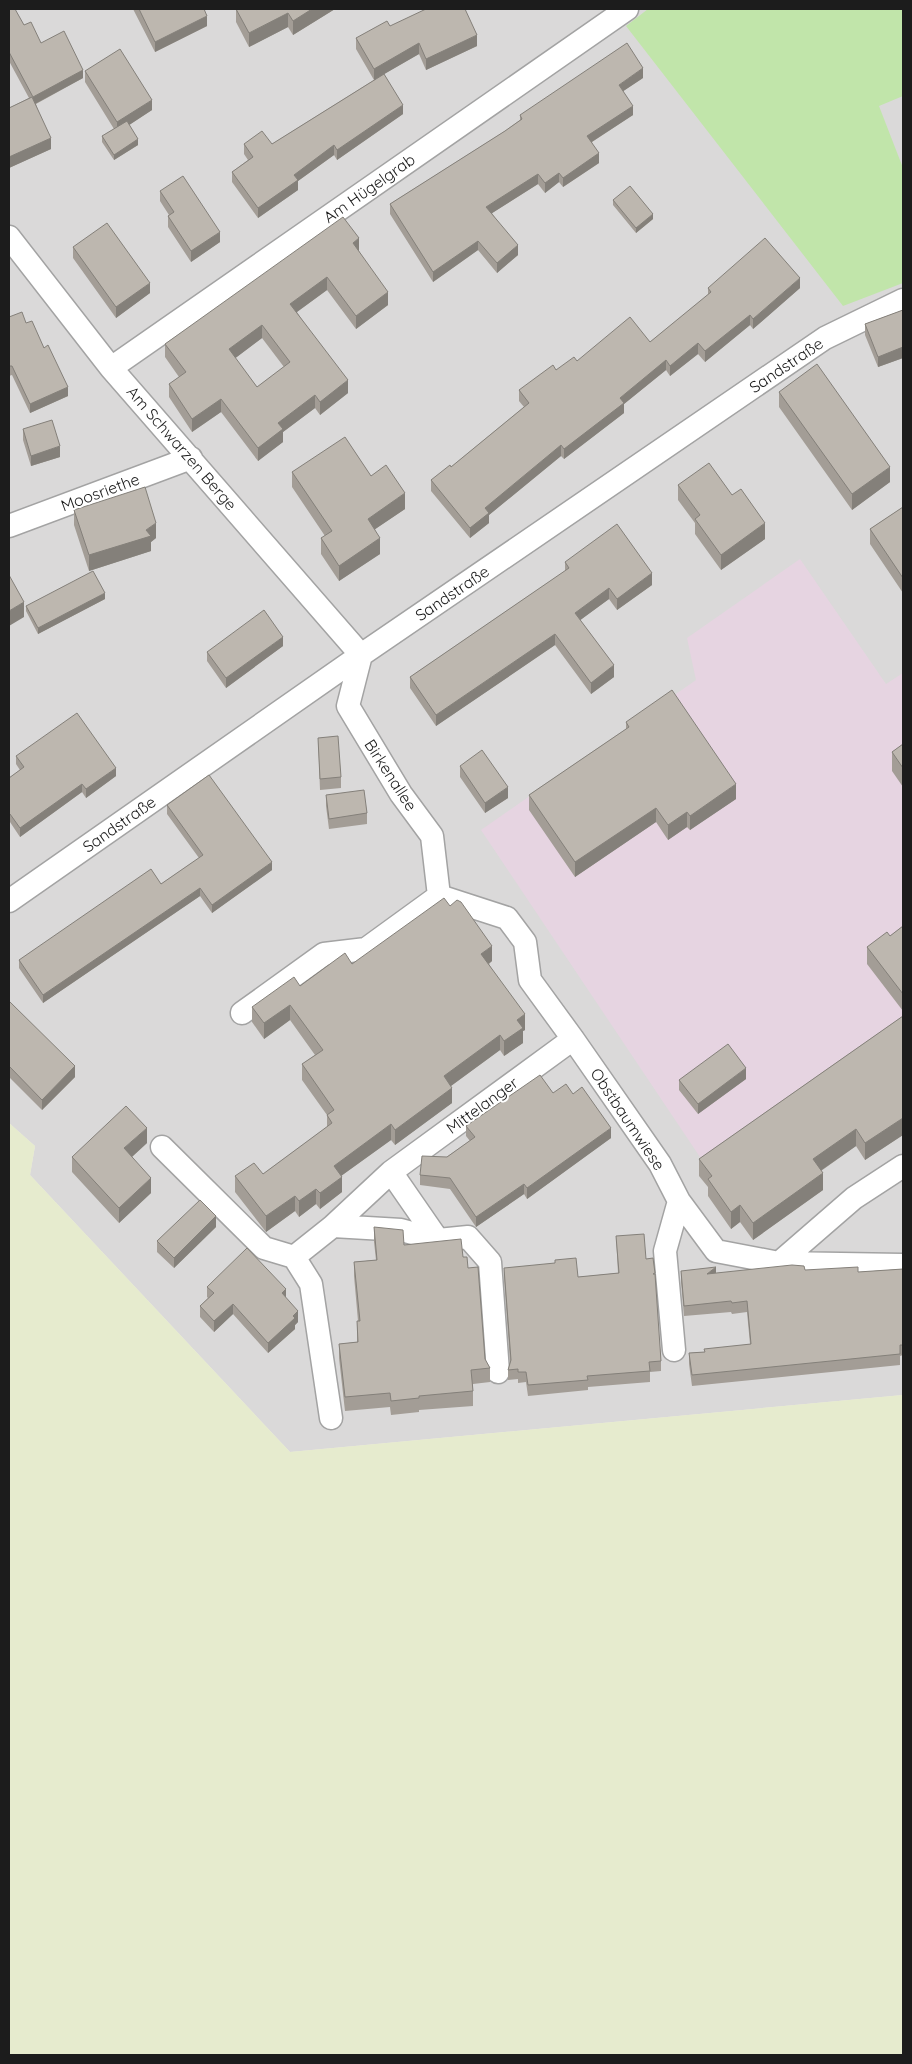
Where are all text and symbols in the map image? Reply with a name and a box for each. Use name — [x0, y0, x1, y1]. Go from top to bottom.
street label: Am Hügelgrab — [319, 149, 419, 227]
street label: Sandstraße — [745, 333, 827, 397]
street label: Am Schwarzen Berge — [123, 382, 241, 514]
street label: Moosriethe — [58, 469, 142, 515]
street label: Sandstraße — [411, 561, 493, 625]
street label: Birkenallee — [360, 735, 422, 815]
street label: Sandstraße — [78, 791, 160, 857]
street label: Obstbaumwiese — [586, 1064, 670, 1174]
street label: Mittelanger — [442, 1072, 522, 1138]

